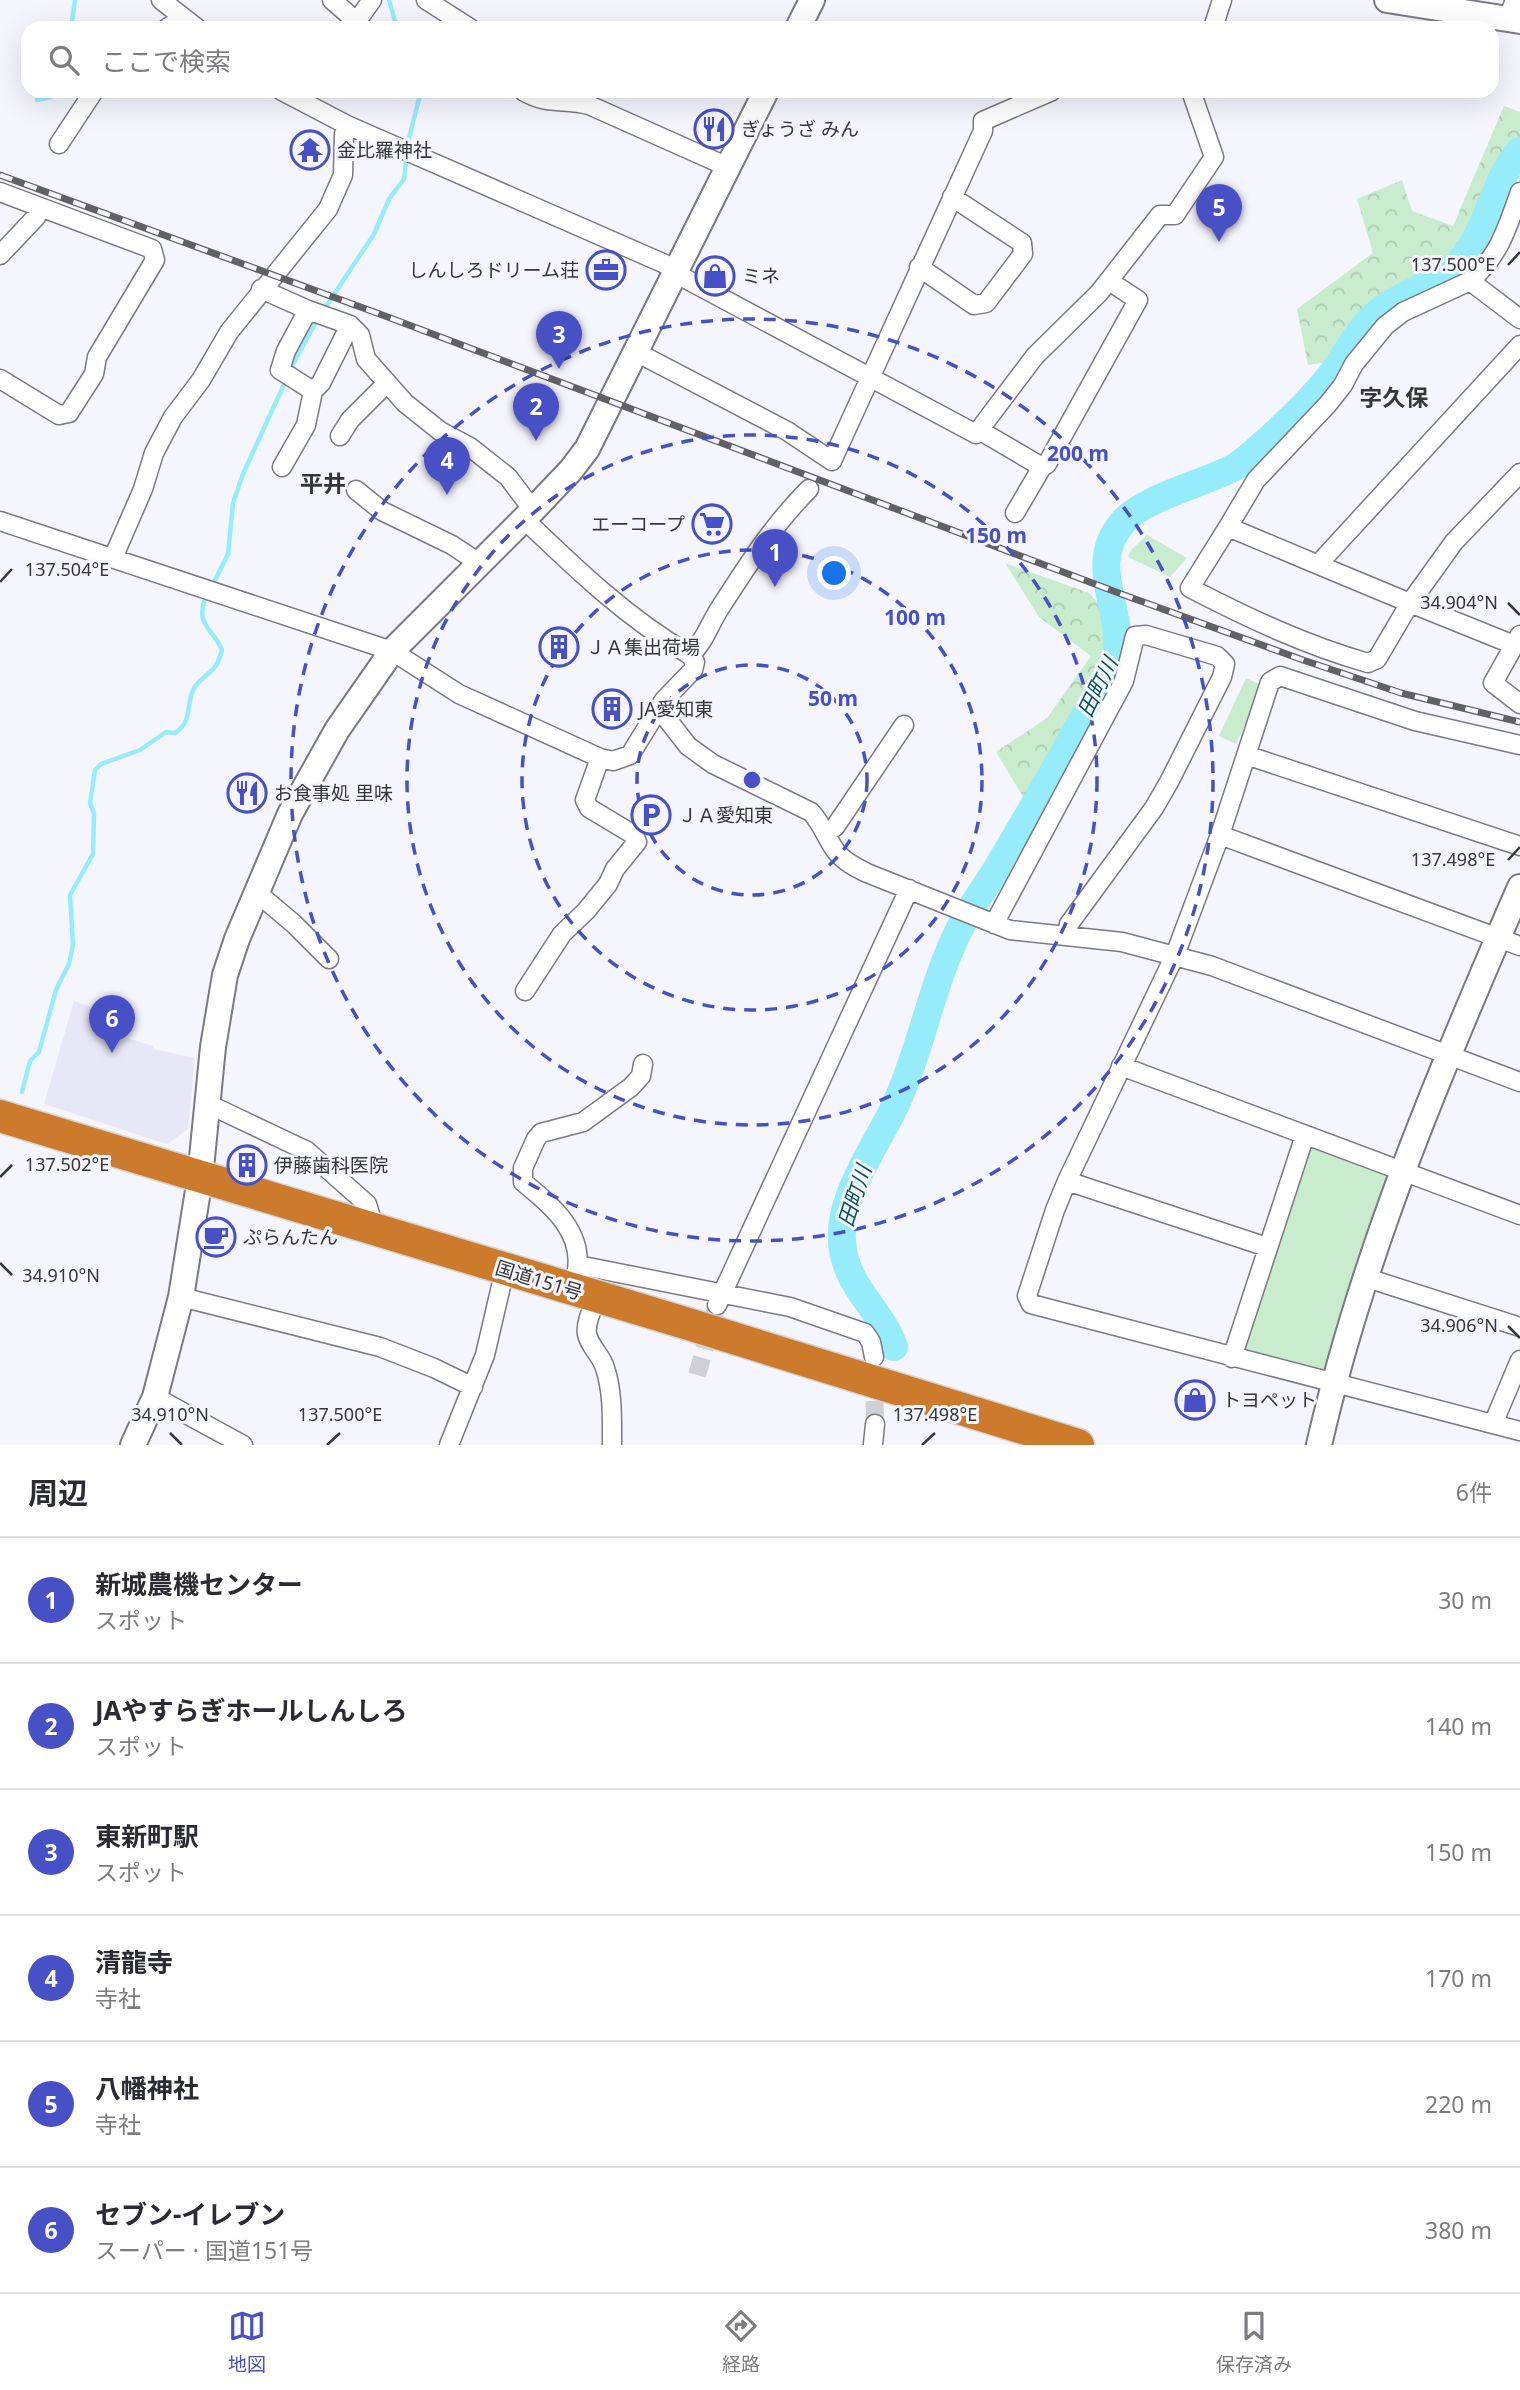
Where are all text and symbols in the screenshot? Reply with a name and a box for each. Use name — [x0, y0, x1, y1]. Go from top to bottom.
search box — [21, 21, 1499, 98]
icon: search — [45, 41, 83, 79]
text: ここで検索 — [101, 43, 231, 79]
restaurant icon: ぎょうざ みん — [693, 108, 735, 150]
place label: ぎょうざ みん — [741, 116, 859, 142]
temple icon: 金比羅神社 — [289, 129, 331, 171]
place label: 金比羅神社 — [337, 137, 432, 163]
pin: 5 — [1196, 184, 1242, 242]
office icon: しんしろドリーム荘 — [585, 249, 627, 291]
text: 137.500°E — [1411, 252, 1495, 276]
shop icon: ミネ — [694, 255, 736, 297]
place label: しんしろドリーム荘 — [409, 257, 579, 283]
place label: ミネ — [742, 263, 780, 289]
pin: 3 — [536, 311, 582, 369]
district label: 字久保 — [1360, 381, 1429, 413]
pin: 2 — [513, 383, 559, 441]
pin: 4 — [424, 437, 470, 495]
text: 200 m — [1047, 439, 1109, 467]
district label: 平井 — [300, 467, 346, 499]
supermarket icon: エーコープ — [691, 503, 733, 545]
place label: エーコープ — [591, 511, 685, 537]
text: 150 m — [965, 521, 1027, 549]
pin: 1 — [752, 529, 798, 587]
your location — [817, 556, 851, 590]
text: 137.504°E — [25, 557, 109, 581]
text: 34.904°N — [1420, 590, 1498, 614]
text: 100 m — [884, 603, 946, 631]
building icon: ＪＡ集出荷場 — [538, 626, 580, 668]
place label: ＪＡ集出荷場 — [586, 634, 700, 660]
water label: 田町川 — [1071, 650, 1124, 721]
text: 50 m — [808, 684, 858, 712]
building icon: JA愛知東 — [591, 688, 633, 730]
place label: JA愛知東 — [637, 696, 713, 722]
centre of rings — [740, 768, 764, 792]
restaurant icon: お食事処 里味 — [226, 772, 268, 814]
place label: お食事処 里味 — [274, 780, 393, 806]
parking icon: ＪＡ愛知東 — [630, 794, 672, 836]
place label: ＪＡ愛知東 — [678, 802, 773, 828]
text: 137.498°E — [1411, 847, 1495, 871]
pin: 6 — [89, 995, 135, 1053]
building icon: 伊藤歯科医院 — [226, 1144, 268, 1186]
text: 137.502°E — [25, 1152, 109, 1176]
place label: 伊藤歯科医院 — [274, 1152, 388, 1178]
water label: 田町川 — [831, 1160, 878, 1230]
cafe icon: ぷらんたん — [195, 1216, 237, 1258]
place label: ぷらんたん — [243, 1224, 338, 1250]
street label: 国道151号 — [492, 1254, 586, 1306]
text: 34.910°N — [22, 1263, 100, 1287]
text: 34.906°N — [1420, 1313, 1498, 1337]
shop icon: トヨペット — [1174, 1379, 1216, 1421]
place label: トヨペット — [1222, 1387, 1317, 1413]
text: 34.910°N — [131, 1402, 209, 1426]
text: 137.500°E — [298, 1402, 382, 1426]
text: 137.498°E — [893, 1402, 977, 1426]
text: 周辺 — [28, 1472, 88, 1513]
text: 6件 — [1456, 1476, 1492, 1508]
text: 新城農機センター — [95, 1566, 303, 1602]
text: 1 — [44, 1584, 58, 1616]
text: 30 m — [1438, 1584, 1492, 1616]
text: スポット — [95, 1604, 187, 1636]
text: JAやすらぎホールしんしろ — [95, 1692, 408, 1728]
text: 2 — [44, 1710, 58, 1742]
text: 140 m — [1425, 1710, 1492, 1742]
text: スポット — [95, 1730, 187, 1762]
text: 東新町駅 — [95, 1818, 199, 1854]
text: 3 — [44, 1836, 58, 1868]
text: 150 m — [1425, 1836, 1492, 1868]
text: スポット — [95, 1856, 187, 1888]
text: 清龍寺 — [95, 1944, 173, 1980]
text: 4 — [44, 1962, 58, 1994]
text: 170 m — [1425, 1962, 1492, 1994]
text: 寺社 — [95, 1982, 141, 2014]
text: 八幡神社 — [95, 2070, 199, 2106]
text: 5 — [44, 2088, 58, 2120]
text: 220 m — [1425, 2088, 1492, 2120]
text: 寺社 — [95, 2108, 141, 2140]
text: セブン-イレブン — [95, 2196, 285, 2232]
text: 6 — [44, 2214, 58, 2246]
text: 380 m — [1425, 2214, 1492, 2246]
text: スーパー · 国道151号 — [95, 2234, 313, 2266]
tab: 地図 — [228, 2307, 266, 2377]
tab: 経路 — [722, 2307, 760, 2377]
tab: 保存済み — [1216, 2307, 1292, 2377]

